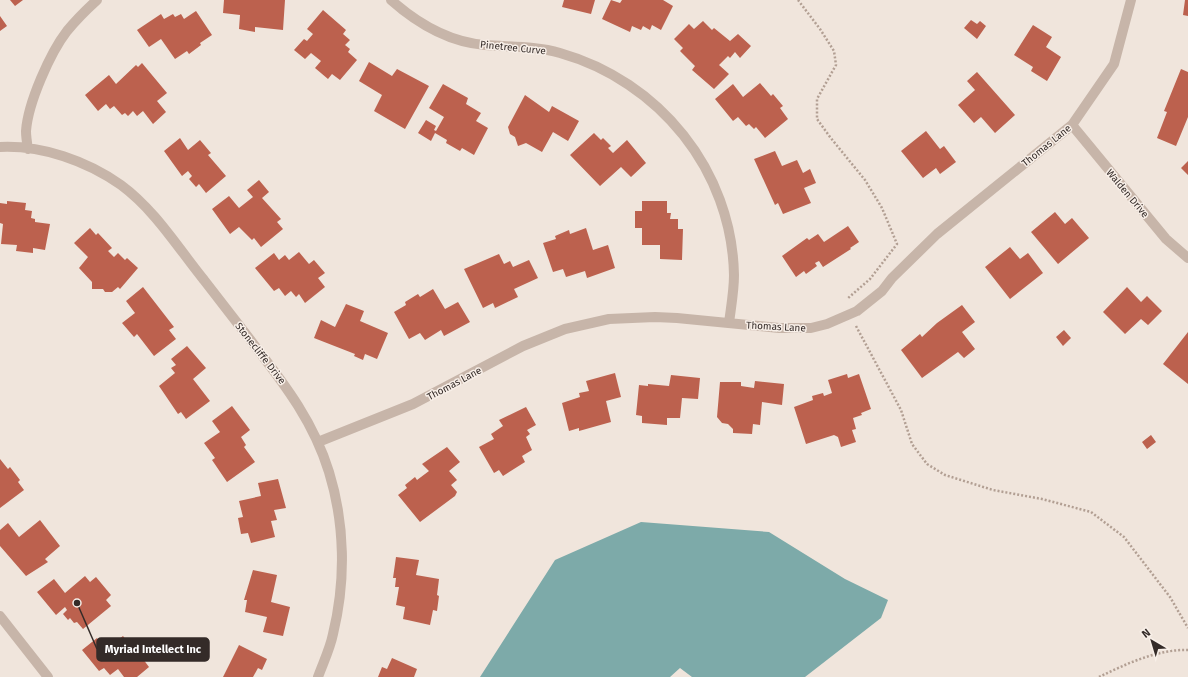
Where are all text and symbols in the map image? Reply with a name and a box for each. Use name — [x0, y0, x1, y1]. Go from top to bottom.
street label: Pinetree Curve — [479, 39, 546, 57]
street label: Thomas Lane — [1020, 122, 1074, 169]
street label: Walden Drive — [1103, 167, 1151, 220]
street label: Thomas Lane — [746, 319, 806, 335]
street label: Stonecliffe Drive — [232, 320, 288, 387]
street label: Thomas Lane — [425, 365, 484, 403]
north arrow — [1132, 621, 1172, 661]
text: N — [1139, 626, 1153, 641]
callout: Myriad Intellect Inc — [97, 638, 209, 661]
text: Myriad Intellect Inc — [105, 643, 202, 656]

